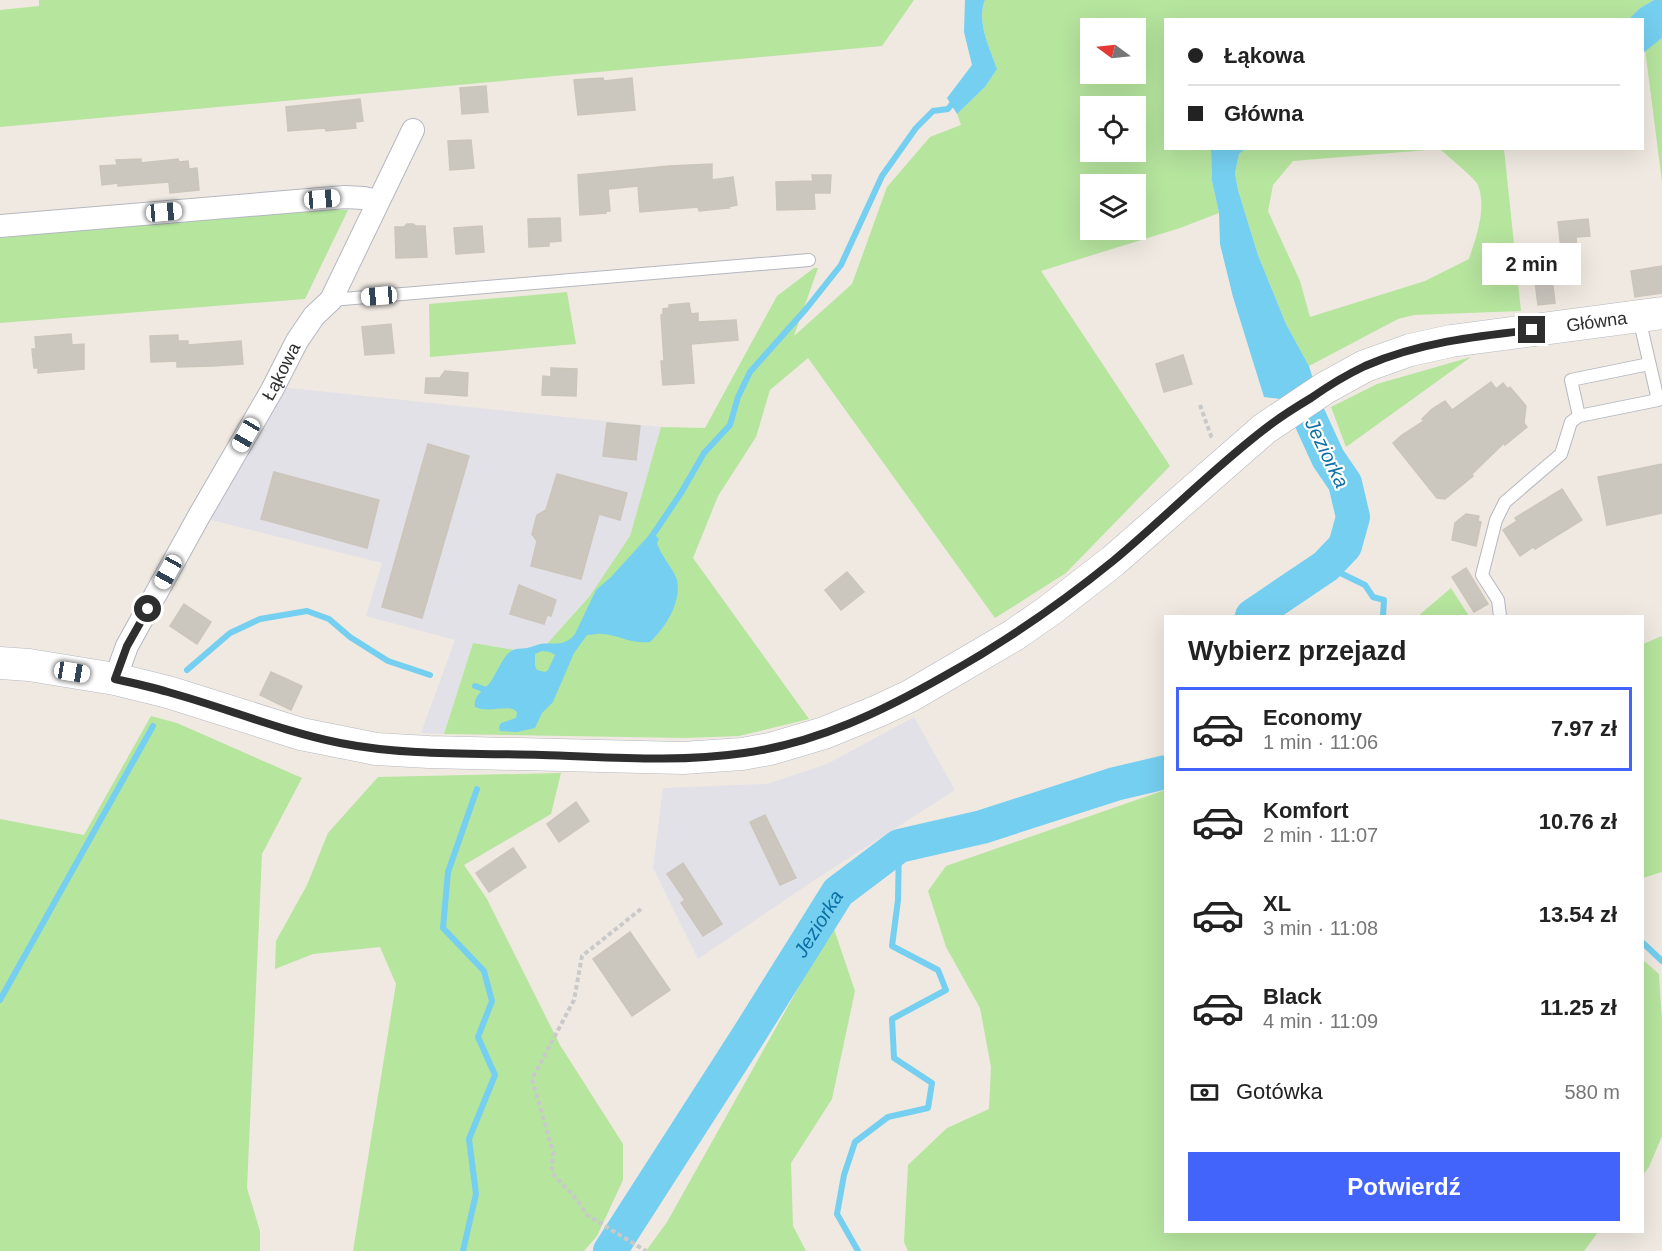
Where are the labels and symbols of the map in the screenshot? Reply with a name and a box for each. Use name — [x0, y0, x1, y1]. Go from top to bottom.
north arrow — [1080, 18, 1146, 84]
car — [303, 188, 341, 210]
car — [145, 201, 183, 223]
callout: 2 min — [1482, 243, 1582, 285]
car — [360, 285, 398, 307]
street label: Główna — [1565, 308, 1629, 336]
route end — [1518, 316, 1545, 343]
street label: Łąkowa — [258, 339, 305, 404]
water label: Jeziorka — [1300, 414, 1353, 491]
car — [229, 415, 263, 455]
car — [151, 552, 185, 592]
route start — [134, 595, 161, 622]
car — [53, 660, 91, 684]
water label: Jeziorka — [789, 886, 847, 962]

